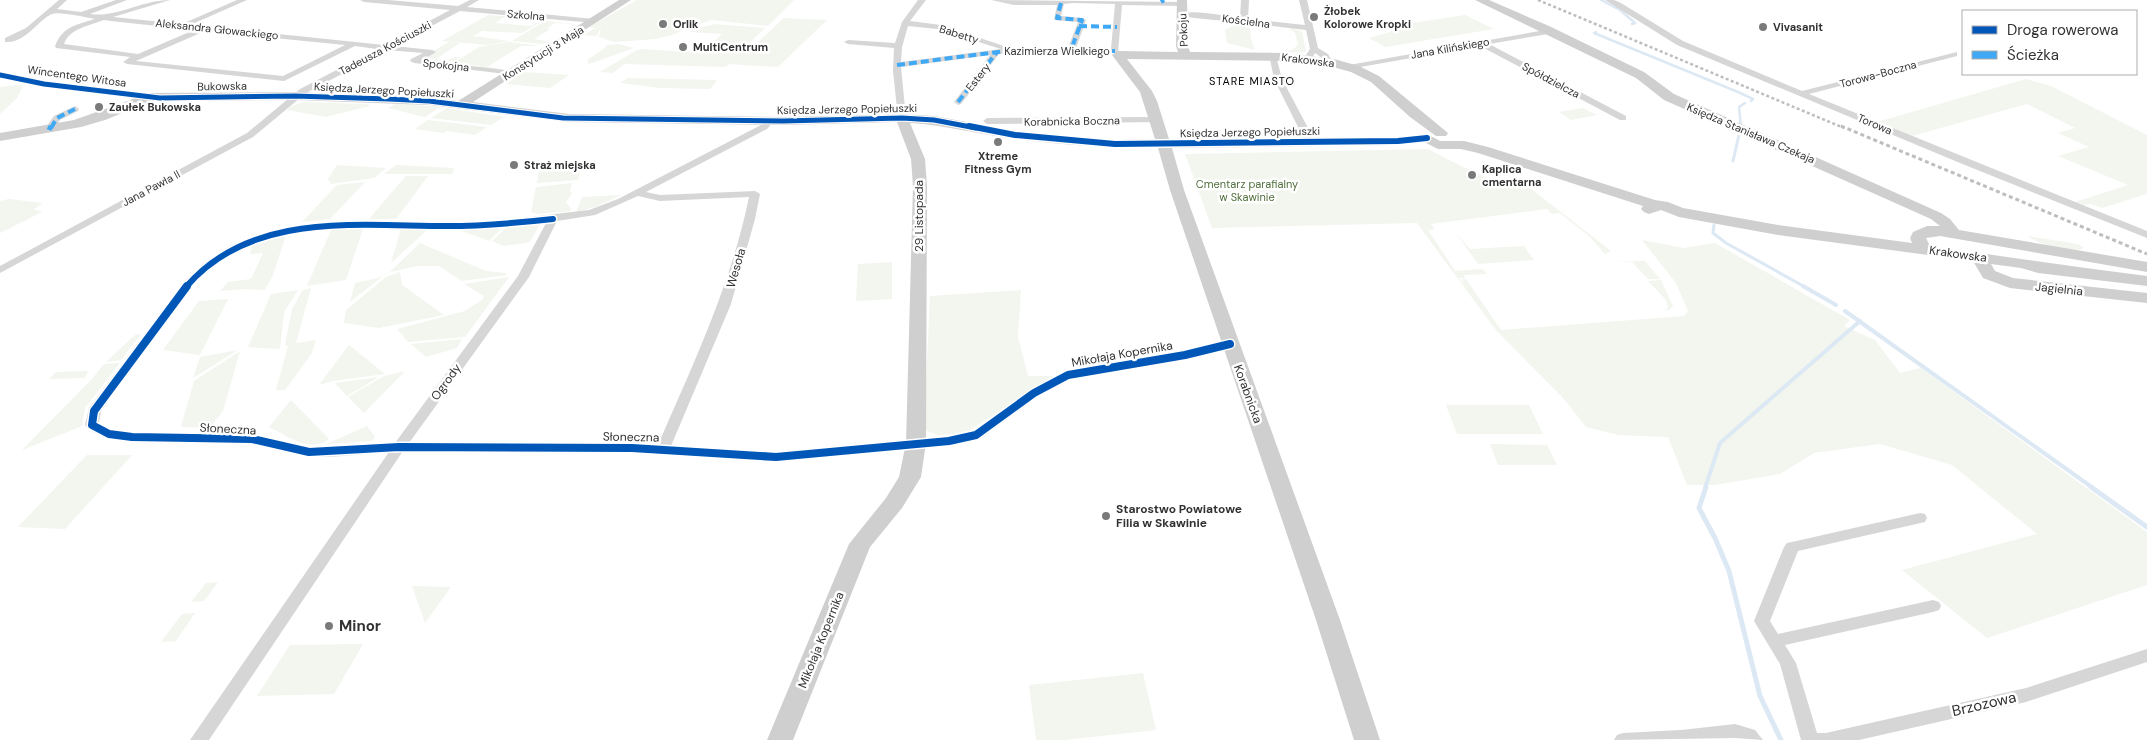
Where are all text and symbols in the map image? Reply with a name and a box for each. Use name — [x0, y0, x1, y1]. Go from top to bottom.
place label: Żłobek Kolorowe Kropki — [1324, 4, 1411, 31]
street label: Szkolna — [507, 6, 545, 24]
legend — [1962, 10, 2137, 75]
street label: Kościelna — [1221, 11, 1271, 31]
marker: Żłobek Kolorowe Kropki — [1308, 11, 1320, 23]
street label: Pokoju — [1175, 13, 1191, 47]
street label: Aleksandra Głowackiego — [155, 16, 279, 42]
place label: Orlik — [673, 17, 699, 31]
street label: Tadeusza Kościuszki — [337, 18, 433, 78]
marker: Orlik — [657, 18, 669, 30]
place label: Vivasanit — [1773, 20, 1823, 34]
text: Droga rowerowa — [2007, 20, 2118, 40]
street label: Babetty — [938, 21, 980, 47]
marker: Vivasanit — [1757, 21, 1769, 33]
street label: Konstytucji 3 Maja — [500, 22, 586, 84]
street label: Jana Kilińskiego — [1410, 34, 1490, 62]
place label: MultiCentrum — [693, 40, 768, 54]
marker: MultiCentrum — [677, 41, 689, 53]
street label: Kazimierza Wielkiego — [1004, 44, 1110, 58]
text: Ścieżka — [2007, 45, 2059, 65]
street label: Krakowska — [1281, 50, 1335, 70]
street label: Spokojna — [422, 56, 470, 74]
street label: Torowa-Boczna — [1838, 57, 1918, 91]
street label: Spółdzielcza — [1520, 59, 1582, 101]
street label: Estery — [963, 60, 993, 94]
street label: Wincentego Witosa — [27, 62, 127, 90]
district label: STARE MIASTO — [1209, 74, 1295, 88]
street label: Bukowska — [197, 79, 247, 93]
street label: Księdza Jerzego Popiełuszki — [314, 79, 454, 101]
place label: Zaułek Bukowska — [109, 100, 201, 114]
street label: Księdza Stanisława Czekaja — [1685, 100, 1817, 166]
marker: Zaułek Bukowska — [93, 101, 105, 113]
street label: Księdza Jerzego Popiełuszki — [777, 101, 917, 117]
street label: Torowa — [1856, 111, 1894, 137]
street label: Korabnicka Boczna — [1024, 113, 1120, 129]
street label: Księdza Jerzego Popiełuszki — [1180, 124, 1320, 140]
marker: Xtreme Fitness Gym — [992, 136, 1004, 148]
place label: Xtreme Fitness Gym — [964, 149, 1032, 176]
place label: Straż miejska — [524, 158, 596, 172]
marker: Straż miejska — [508, 159, 520, 171]
place label: Kaplica cmentarna — [1482, 162, 1541, 189]
street label: Jana Pawła II — [119, 167, 183, 209]
marker: Kaplica cmentarna — [1466, 169, 1478, 181]
park label: Cmentarz parafialny w Skawinie — [1196, 177, 1298, 204]
street label: 29 Listopada — [911, 180, 927, 252]
street label: Krakowska — [1928, 242, 1988, 266]
street label: Wesoła — [723, 246, 749, 290]
street label: Jagielnia — [2034, 279, 2084, 299]
street label: Mikołaja Kopernika — [1070, 337, 1174, 371]
street label: Ogrody — [427, 360, 465, 403]
street label: Korabnicka — [1230, 362, 1266, 426]
street label: Słoneczna — [199, 420, 257, 438]
street label: Słoneczna — [603, 429, 659, 445]
place label: Starostwo Powiatowe Filia w Skawinie — [1116, 501, 1242, 531]
marker: Starostwo Powiatowe Filia w Skawinie — [1100, 510, 1112, 522]
street label: Mikołaja Kopernika — [794, 589, 848, 691]
place label: Minor — [339, 616, 381, 636]
marker: Minor — [323, 620, 335, 632]
street label: Brzozowa — [1950, 687, 2018, 721]

